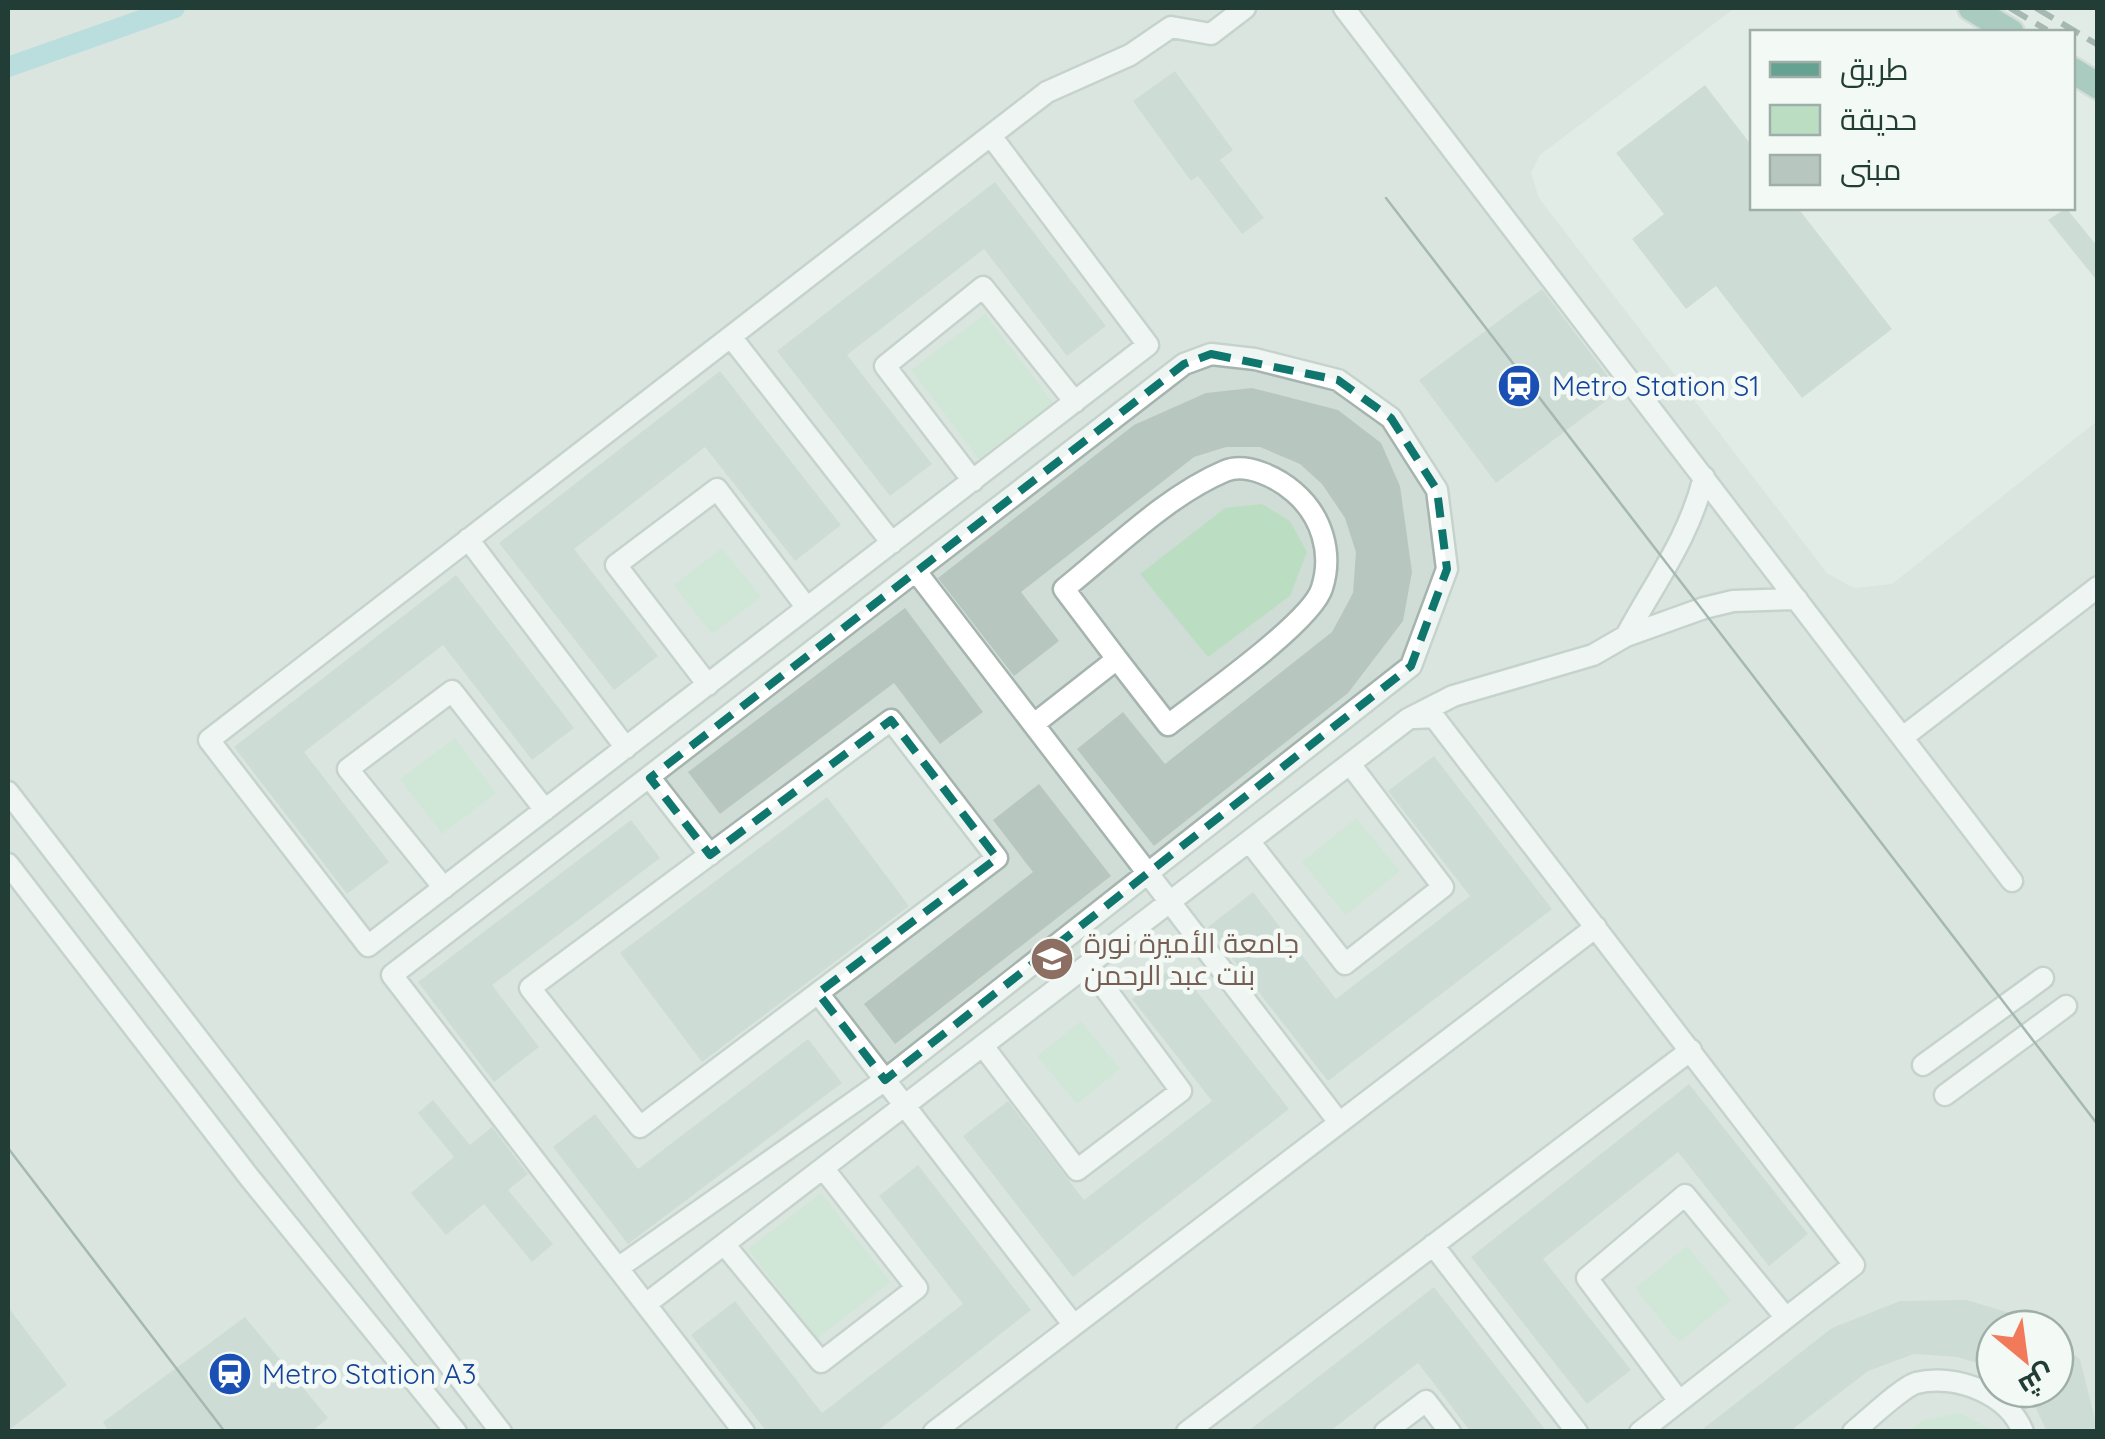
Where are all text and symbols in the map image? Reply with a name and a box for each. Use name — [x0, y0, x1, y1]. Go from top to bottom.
legend — [1750, 30, 2075, 210]
text: طريق — [1840, 50, 1909, 88]
text: حديقة — [1840, 100, 1917, 138]
text: مبنى — [1840, 150, 1901, 188]
station icon: Metro Station S1 — [1496, 363, 1542, 409]
place label: Metro Station S1 — [1552, 368, 1760, 403]
place label: جامعة الأميرة نورة بنت عبد الرحمن — [1084, 925, 1299, 992]
school or university icon: جامعة الأميرة نورة بنت عبد الرحمن — [1029, 936, 1075, 982]
north arrow — [1975, 1309, 2075, 1409]
station icon: Metro Station A3 — [207, 1351, 253, 1397]
place label: Metro Station A3 — [262, 1356, 476, 1391]
text: ش — [2013, 1357, 2062, 1405]

